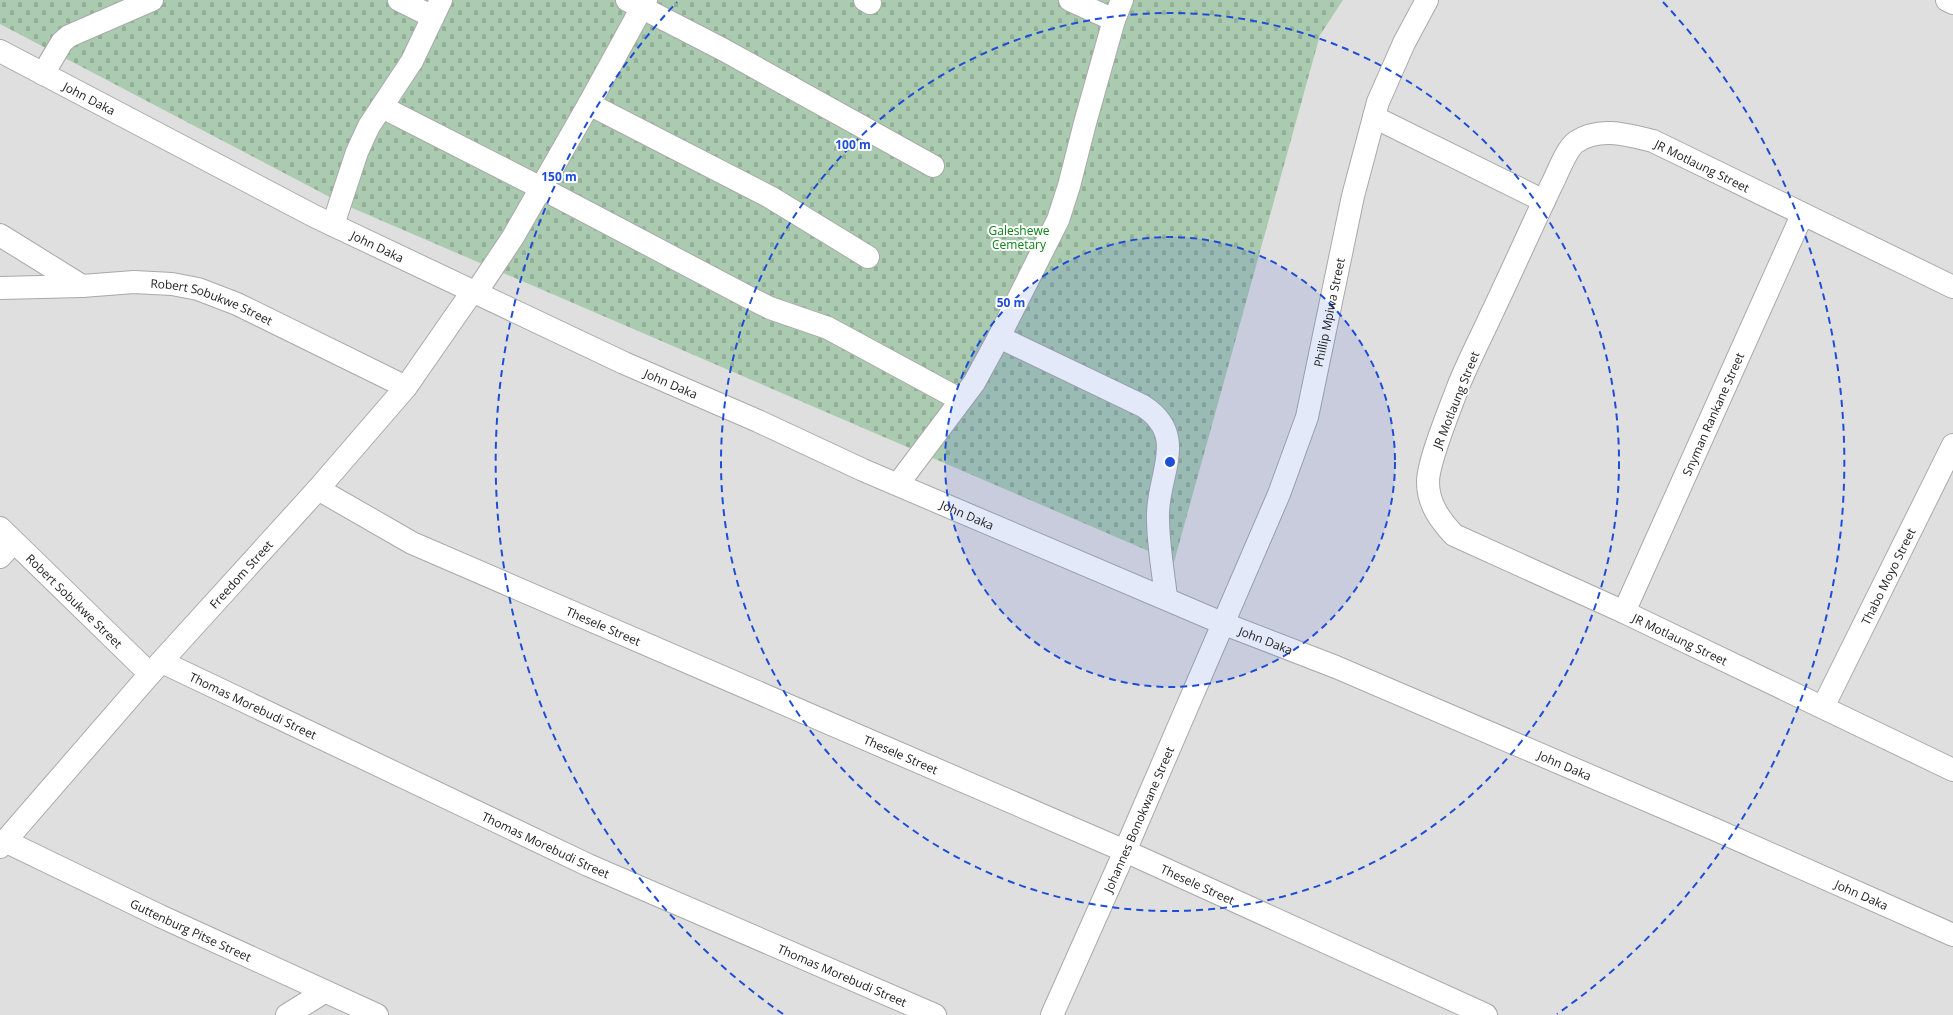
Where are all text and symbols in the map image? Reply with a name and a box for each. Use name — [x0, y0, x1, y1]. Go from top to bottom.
street label: John Daka — [59, 77, 118, 119]
street label: JR Motlaung Street — [1651, 135, 1752, 196]
text: 100 m — [835, 136, 871, 153]
text: 150 m — [541, 168, 577, 185]
park label: Galeshewe Cemetary — [988, 222, 1050, 253]
street label: John Daka — [347, 226, 407, 266]
street label: Phillip Mpiwa Street — [1309, 256, 1348, 369]
street label: Robert Sobukwe Street — [150, 274, 276, 329]
text: 50 m — [997, 294, 1025, 311]
street label: JR Motlaung Street — [1428, 349, 1483, 452]
street label: Snyman Rankane Street — [1678, 350, 1748, 478]
street label: John Daka — [641, 364, 700, 402]
centre of rings — [1163, 455, 1177, 469]
street label: John Daka — [937, 495, 997, 533]
street label: Thabo Moyo Street — [1857, 525, 1919, 628]
street label: Freedom Street — [205, 536, 276, 612]
street label: Robert Sobukwe Street — [23, 550, 127, 651]
street label: Thesele Street — [564, 602, 643, 649]
street label: JR Motlaung Street — [1629, 608, 1731, 669]
street label: John Daka — [1235, 621, 1295, 658]
street label: Thomas Morebudi Street — [187, 668, 320, 743]
street label: Thesele Street — [861, 731, 941, 778]
street label: Johannes Bonokwane Street — [1099, 744, 1178, 896]
street label: John Daka — [1534, 746, 1594, 784]
street label: Thomas Morebudi Street — [479, 807, 612, 882]
street label: Thesele Street — [1158, 860, 1238, 908]
street label: John Daka — [1831, 875, 1891, 914]
street label: Guttenburg Pitse Street — [127, 894, 254, 965]
street label: Thomas Morebudi Street — [775, 940, 910, 1010]

